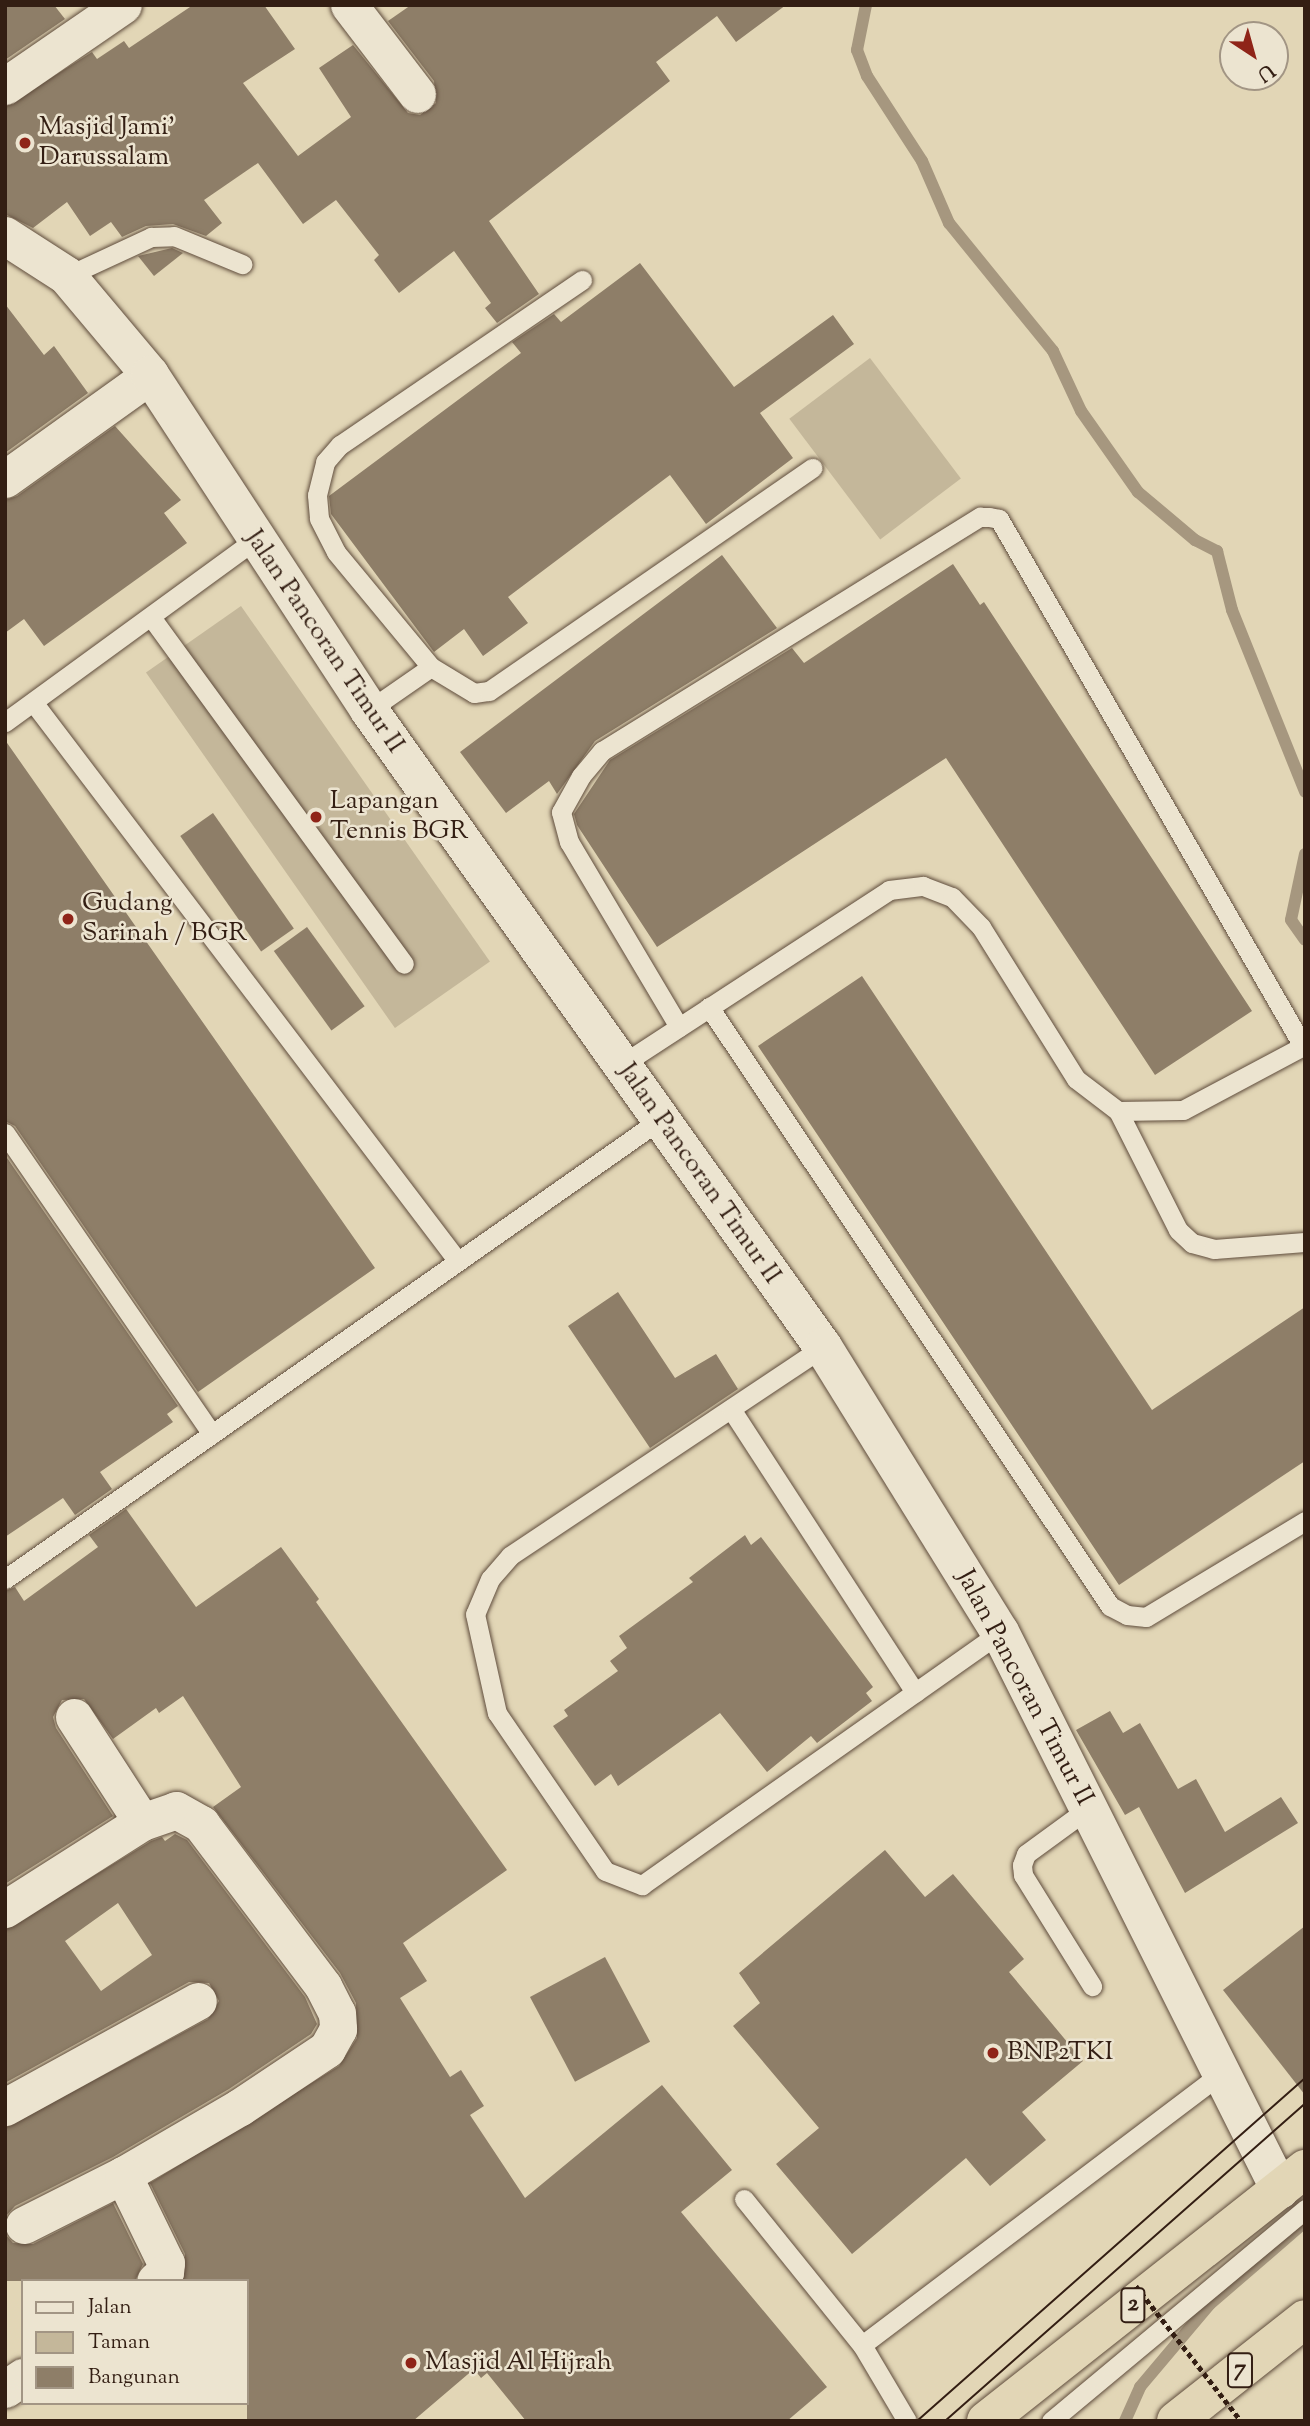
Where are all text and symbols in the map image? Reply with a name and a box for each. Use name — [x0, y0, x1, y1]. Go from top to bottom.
north arrow — [1219, 21, 1289, 91]
text: U — [1251, 56, 1280, 87]
place label: Masjid Jami' Darussalam — [39, 112, 175, 174]
marker: Masjid Jami' Darussalam — [17, 135, 33, 151]
street label: Jalan Pancoran Timur II — [238, 524, 410, 760]
place label: Lapangan Tennis BGR — [330, 786, 468, 848]
marker: Lapangan Tennis BGR — [308, 809, 324, 825]
place label: Gudang Sarinah / BGR — [82, 888, 247, 950]
marker: Gudang Sarinah / BGR — [60, 911, 76, 927]
street label: Jalan Pancoran Timur II — [611, 1057, 787, 1291]
street label: Jalan Pancoran Timur II — [949, 1565, 1099, 1811]
place label: BNP2TKI — [1007, 2037, 1113, 2069]
marker: BNP2TKI — [985, 2045, 1001, 2061]
legend — [21, 2279, 248, 2405]
road number: 2 — [1119, 2284, 1147, 2326]
text: Jalan — [88, 2293, 132, 2323]
text: Taman — [88, 2328, 150, 2358]
place label: Masjid Al Hijrah — [425, 2347, 612, 2379]
road number: 7 — [1226, 2350, 1254, 2390]
marker: Masjid Al Hijrah — [403, 2355, 419, 2371]
text: Bangunan — [88, 2363, 180, 2393]

